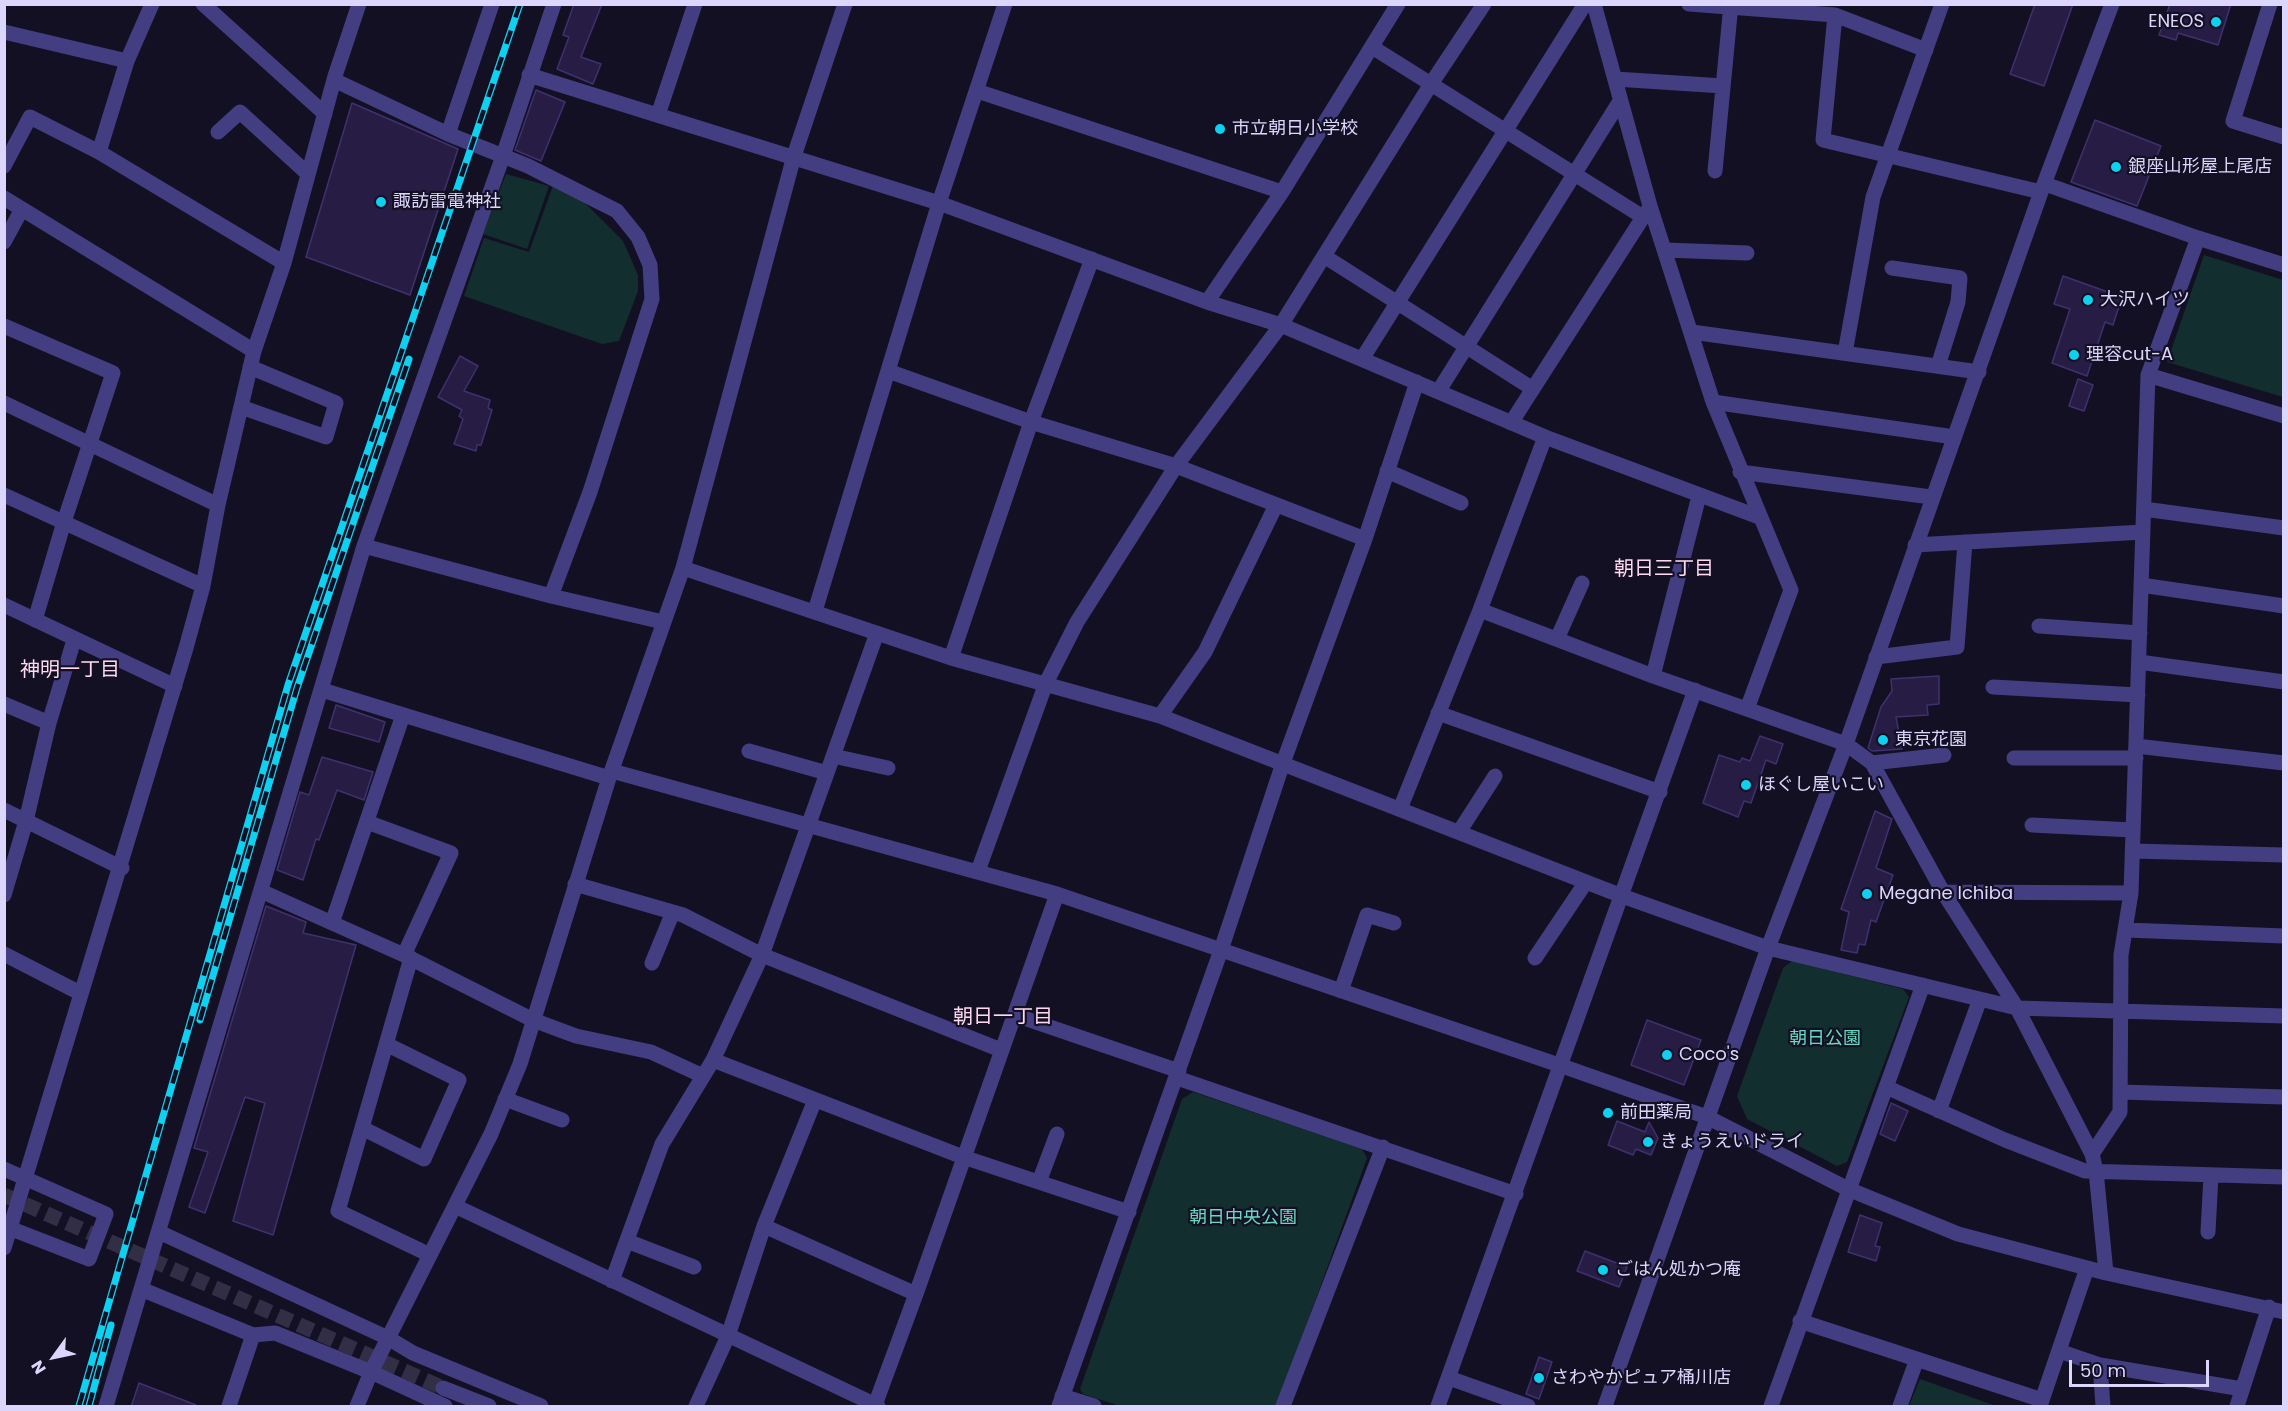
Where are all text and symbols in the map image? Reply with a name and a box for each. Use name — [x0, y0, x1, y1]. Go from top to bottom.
place label: ENEOS — [2148, 11, 2204, 33]
marker: ENEOS — [2209, 15, 2223, 29]
place label: 市立朝日小学校 — [1232, 118, 1358, 140]
marker: 市立朝日小学校 — [1213, 122, 1227, 136]
place label: 銀座山形屋上尾店 — [2128, 156, 2272, 178]
marker: 銀座山形屋上尾店 — [2109, 160, 2123, 174]
place label: 諏訪雷電神社 — [393, 191, 501, 213]
marker: 諏訪雷電神社 — [374, 195, 388, 209]
place label: 大沢ハイツ — [2100, 289, 2190, 311]
marker: 大沢ハイツ — [2081, 293, 2095, 307]
place label: 理容cut-A — [2086, 344, 2173, 366]
marker: 理容cut-A — [2067, 348, 2081, 362]
district label: 朝日三丁目 — [1614, 558, 1714, 582]
district label: 神明一丁目 — [20, 659, 120, 683]
place label: 東京花園 — [1895, 729, 1967, 751]
marker: 東京花園 — [1876, 733, 1890, 747]
place label: ほぐし屋いこい — [1758, 774, 1884, 796]
marker: ほぐし屋いこい — [1739, 778, 1753, 792]
place label: Megane Ichiba — [1879, 883, 2013, 905]
marker: Megane Ichiba — [1860, 887, 1874, 901]
district label: 朝日一丁目 — [953, 1006, 1053, 1030]
park label: 朝日公園 — [1789, 1028, 1861, 1050]
place label: Coco's — [1679, 1044, 1739, 1066]
marker: Coco's — [1660, 1048, 1674, 1062]
place label: 前田薬局 — [1620, 1102, 1692, 1124]
marker: 前田薬局 — [1601, 1106, 1615, 1120]
place label: きょうえいドライ — [1660, 1131, 1804, 1153]
marker: きょうえいドライ — [1641, 1135, 1655, 1149]
park label: 朝日中央公園 — [1189, 1207, 1297, 1229]
place label: ごはん処かつ庵 — [1615, 1259, 1741, 1281]
marker: ごはん処かつ庵 — [1596, 1263, 1610, 1277]
north arrow — [24, 1327, 84, 1387]
scale bar — [2072, 1348, 2212, 1386]
text: N — [26, 1356, 51, 1378]
text: 50 m — [2080, 1358, 2126, 1383]
place label: さわやかピュア桶川店 — [1551, 1367, 1731, 1389]
marker: さわやかピュア桶川店 — [1532, 1371, 1546, 1385]

